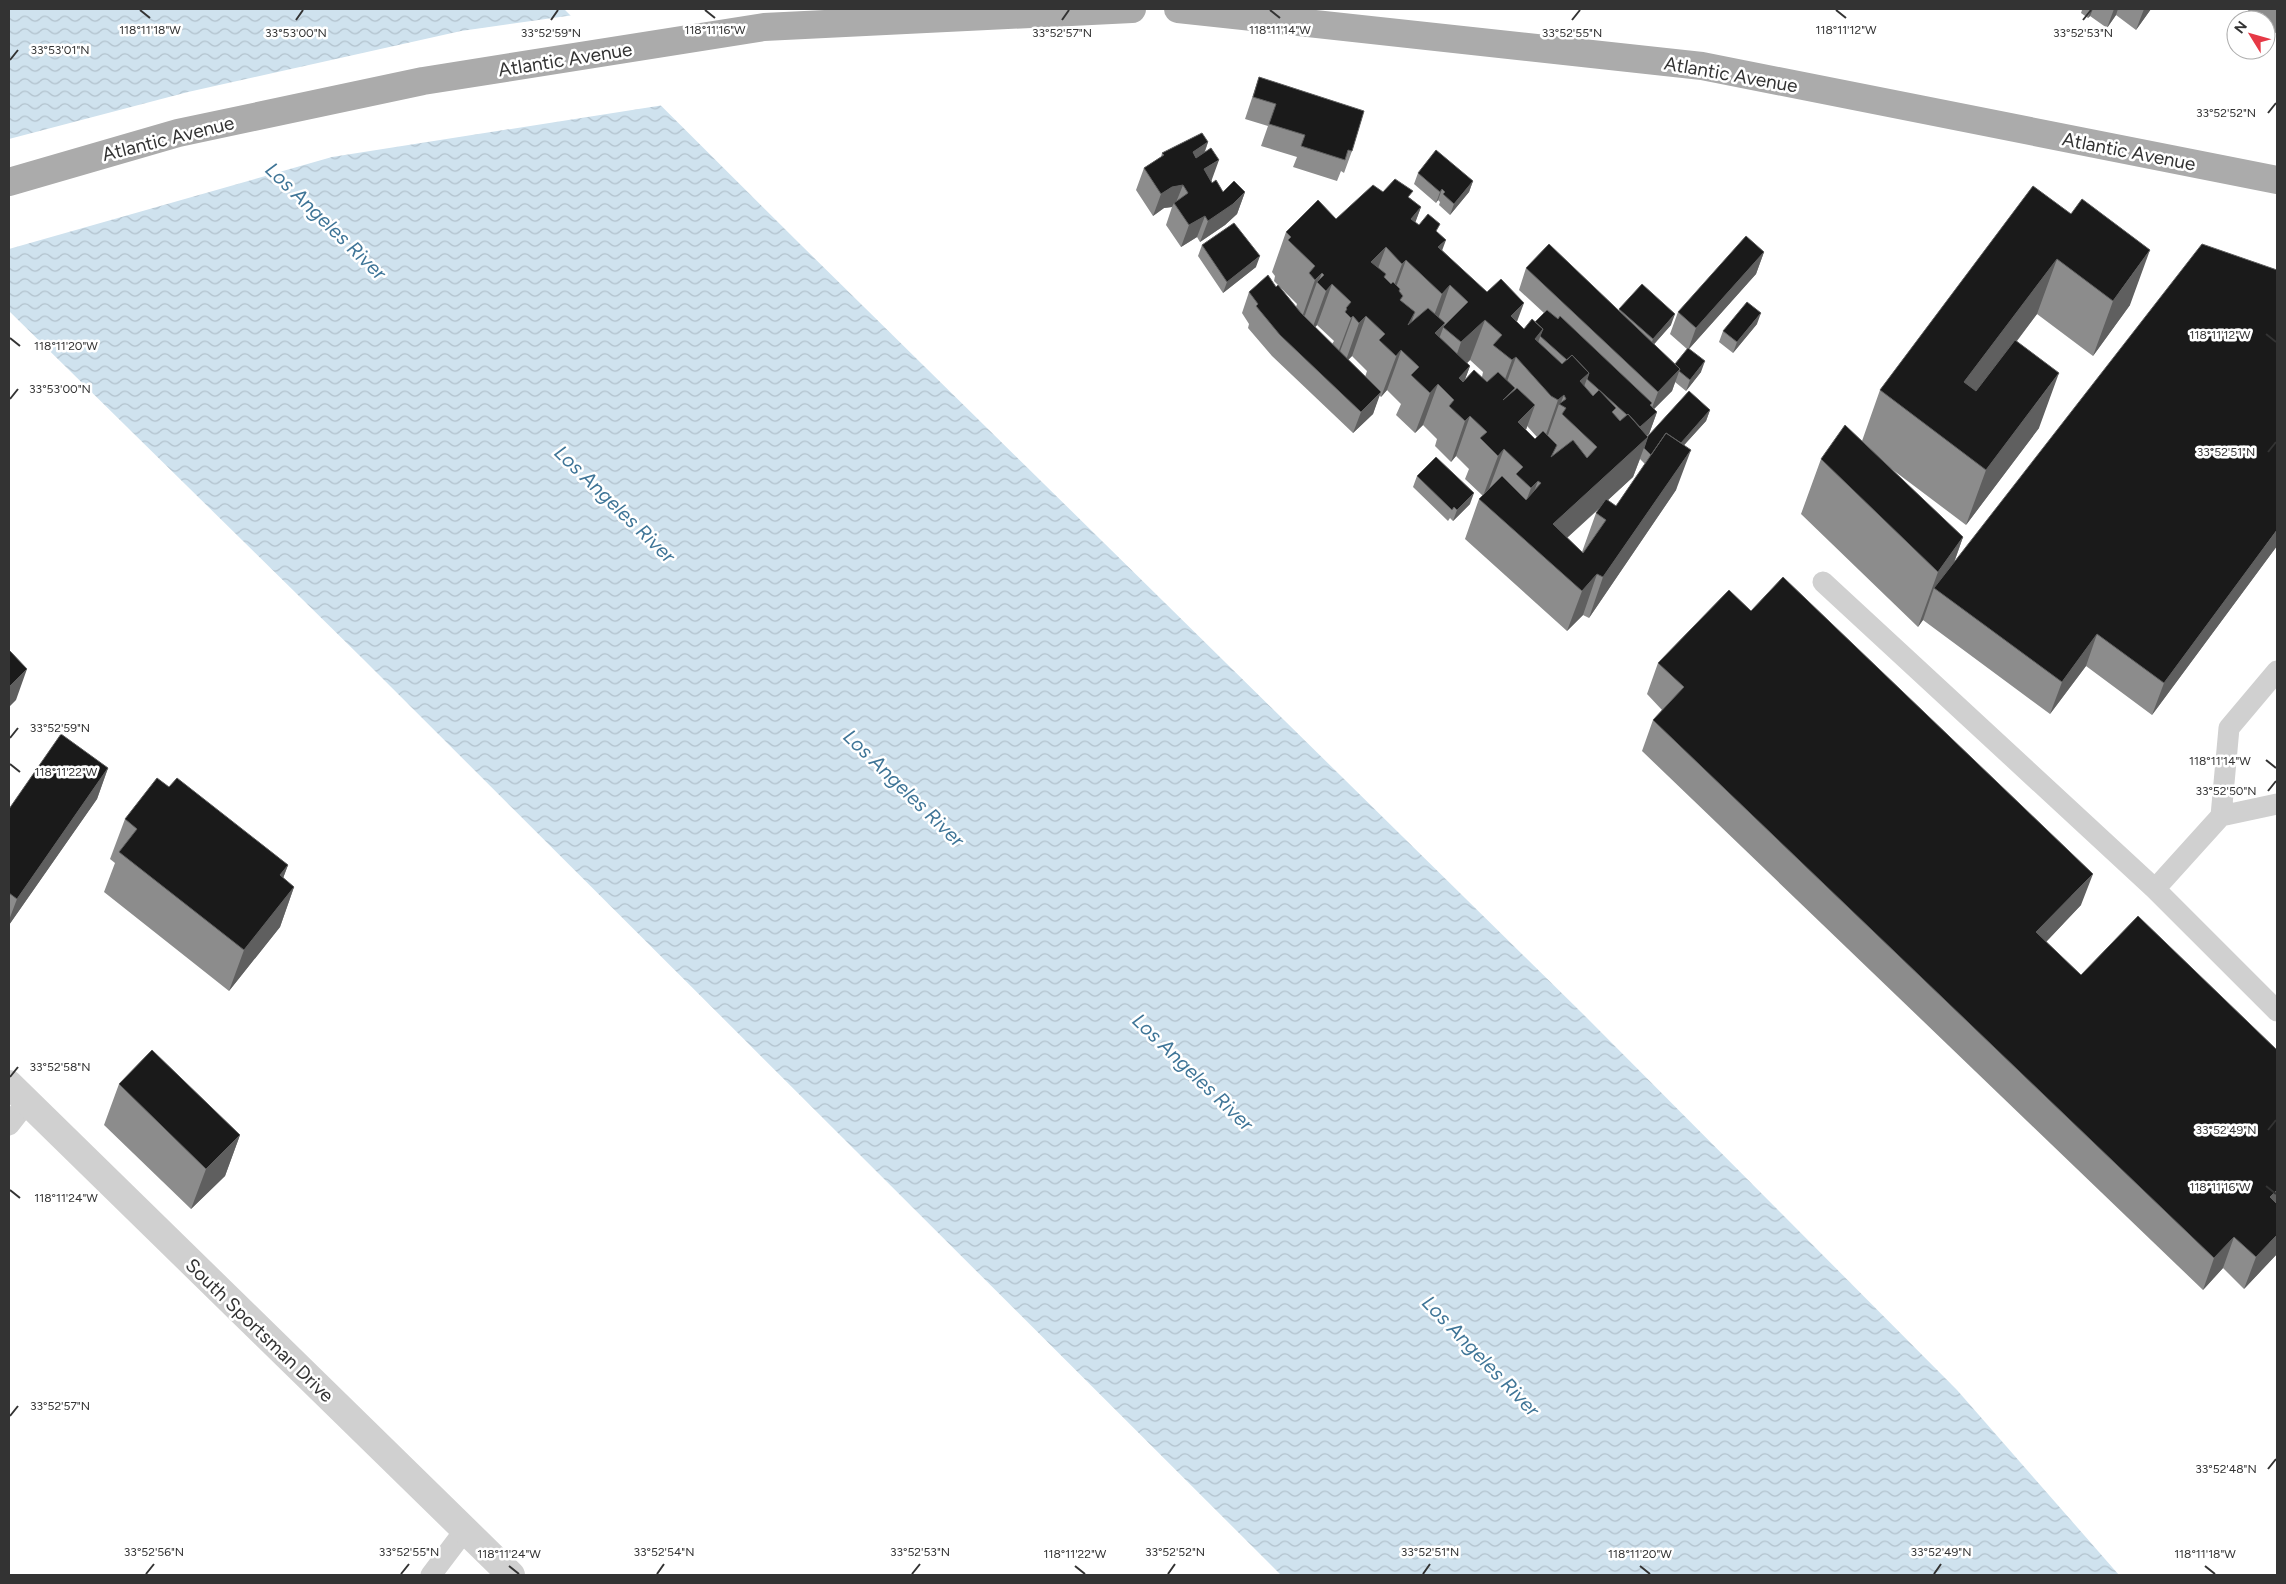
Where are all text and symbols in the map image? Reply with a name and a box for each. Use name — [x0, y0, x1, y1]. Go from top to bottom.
north arrow — [2226, 10, 2276, 60]
text: N — [2231, 18, 2251, 37]
text: 118°11'18"W — [119, 23, 181, 37]
text: 118°11'16"W — [684, 23, 746, 37]
text: 118°11'14"W — [1249, 23, 1311, 37]
text: 118°11'12"W — [1815, 23, 1877, 37]
text: 33°53'00"N — [265, 26, 327, 40]
text: 33°52'59"N — [521, 26, 581, 40]
text: 33°52'57"N — [1032, 26, 1092, 40]
text: 33°52'55"N — [1542, 26, 1602, 40]
text: 33°52'53"N — [2053, 26, 2113, 40]
street label: Atlantic Avenue — [496, 38, 634, 81]
text: 33°53'01"N — [30, 43, 90, 57]
street label: Atlantic Avenue — [1662, 51, 1800, 98]
text: 33°52'52"N — [2196, 106, 2256, 120]
street label: Atlantic Avenue — [100, 111, 237, 166]
street label: Atlantic Avenue — [2060, 127, 2198, 176]
water label: Los Angeles River — [261, 157, 392, 286]
text: 118°11'12"W — [2189, 328, 2251, 342]
text: 118°11'20"W — [34, 339, 98, 353]
text: 33°53'00"N — [29, 382, 91, 396]
water label: Los Angeles River — [550, 440, 681, 569]
text: 33°52'51"N — [2197, 445, 2255, 459]
text: 33°52'59"N — [30, 721, 90, 735]
water label: Los Angeles River — [839, 724, 970, 853]
text: 118°11'14"W — [2189, 754, 2251, 768]
text: 118°11'22"W — [35, 765, 98, 779]
text: 33°52'50"N — [2195, 784, 2257, 798]
water label: Los Angeles River — [1128, 1008, 1259, 1137]
text: 33°52'58"N — [30, 1060, 90, 1074]
text: 33°52'49"N — [2196, 1123, 2256, 1137]
text: 118°11'16"W — [2189, 1180, 2251, 1194]
text: 118°11'24"W — [34, 1191, 98, 1205]
street label: South Sportsman Drive — [181, 1254, 339, 1407]
water label: Los Angeles River — [1417, 1291, 1546, 1422]
text: 33°52'57"N — [30, 1399, 90, 1413]
text: 33°52'48"N — [2195, 1462, 2257, 1476]
text: 33°52'56"N — [124, 1545, 184, 1559]
text: 33°52'55"N — [379, 1545, 439, 1559]
text: 33°52'54"N — [634, 1545, 694, 1559]
text: 33°52'53"N — [890, 1545, 950, 1559]
text: 33°52'52"N — [1145, 1545, 1205, 1559]
text: 33°52'51"N — [1401, 1545, 1459, 1559]
text: 33°52'49"N — [1911, 1545, 1971, 1559]
text: 118°11'24"W — [477, 1547, 541, 1561]
text: 118°11'22"W — [1044, 1547, 1107, 1561]
text: 118°11'20"W — [1608, 1547, 1672, 1561]
text: 118°11'18"W — [2174, 1547, 2236, 1561]

